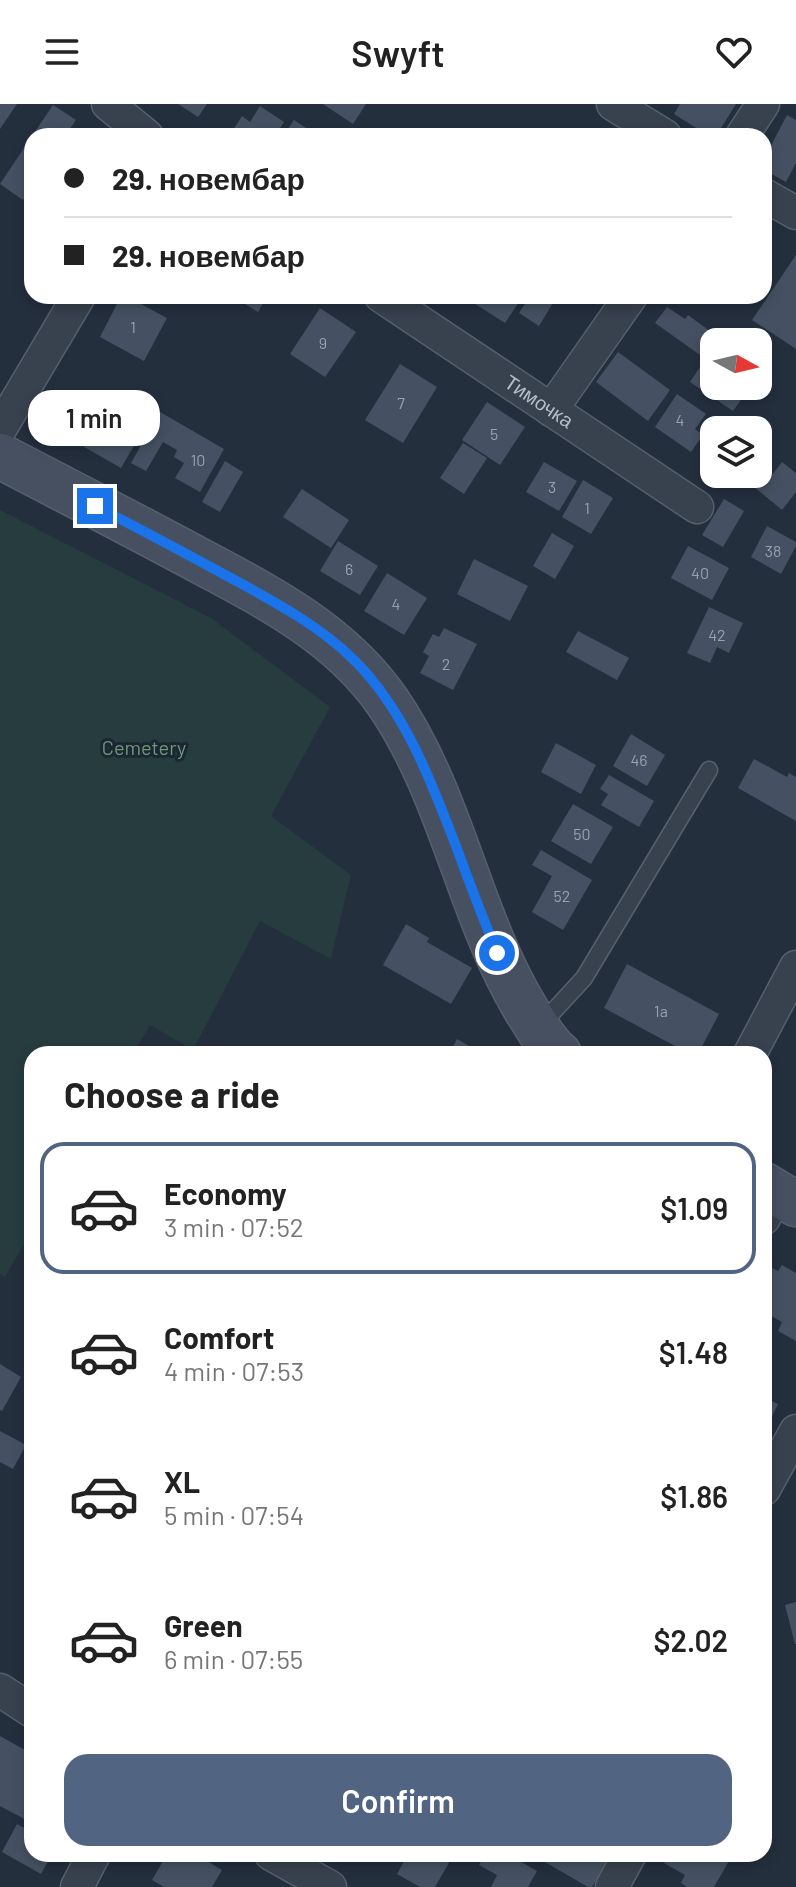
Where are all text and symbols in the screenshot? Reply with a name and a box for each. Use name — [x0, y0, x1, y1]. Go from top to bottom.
icon: menu — [40, 30, 84, 74]
icon: heart — [712, 30, 756, 74]
text: Swyft — [351, 31, 445, 74]
text: 29. новембар — [112, 160, 305, 196]
text: 29. новембар — [112, 237, 305, 273]
house number: 1 — [130, 317, 136, 336]
north arrow — [700, 328, 772, 400]
map controls — [700, 328, 772, 488]
house number: 9 — [319, 333, 327, 352]
street label: Тимочка — [501, 369, 579, 433]
callout: 1 min — [29, 390, 161, 446]
house number: 7 — [397, 393, 405, 412]
text: 1 min — [66, 402, 122, 433]
house number: 4 — [676, 410, 684, 429]
button: layers — [700, 416, 772, 488]
house number: 5 — [490, 424, 498, 443]
house number: 10 — [191, 450, 205, 469]
house number: 3 — [548, 477, 556, 496]
route end — [77, 488, 113, 524]
house number: 1 — [584, 498, 590, 517]
house number: 38 — [765, 541, 781, 560]
house number: 6 — [345, 559, 353, 578]
house number: 40 — [691, 563, 709, 582]
house number: 4 — [392, 594, 400, 613]
house number: 42 — [708, 625, 726, 644]
house number: 2 — [442, 654, 450, 673]
park label: Cemetery — [102, 735, 186, 759]
house number: 46 — [630, 750, 648, 769]
house number: 50 — [573, 824, 591, 843]
house number: 52 — [554, 886, 570, 905]
route start — [479, 935, 515, 971]
house number: 1a — [654, 1001, 668, 1020]
text: Choose a ride — [64, 1072, 280, 1115]
icon: car — [68, 1172, 140, 1244]
text: Economy — [164, 1175, 287, 1211]
text: $1.09 — [660, 1190, 728, 1226]
text: 3 min · 07:52 — [164, 1211, 304, 1242]
icon: car — [68, 1316, 140, 1388]
text: Comfort — [164, 1319, 274, 1355]
text: $1.48 — [659, 1334, 728, 1370]
text: 4 min · 07:53 — [164, 1355, 304, 1386]
icon: car — [68, 1460, 140, 1532]
text: XL — [164, 1463, 200, 1499]
text: $1.86 — [660, 1478, 728, 1514]
text: 5 min · 07:54 — [164, 1499, 304, 1530]
icon: car — [68, 1604, 140, 1676]
text: Green — [164, 1607, 243, 1643]
text: $2.02 — [654, 1622, 728, 1658]
text: 6 min · 07:55 — [164, 1643, 303, 1674]
button: Confirm — [64, 1754, 732, 1846]

